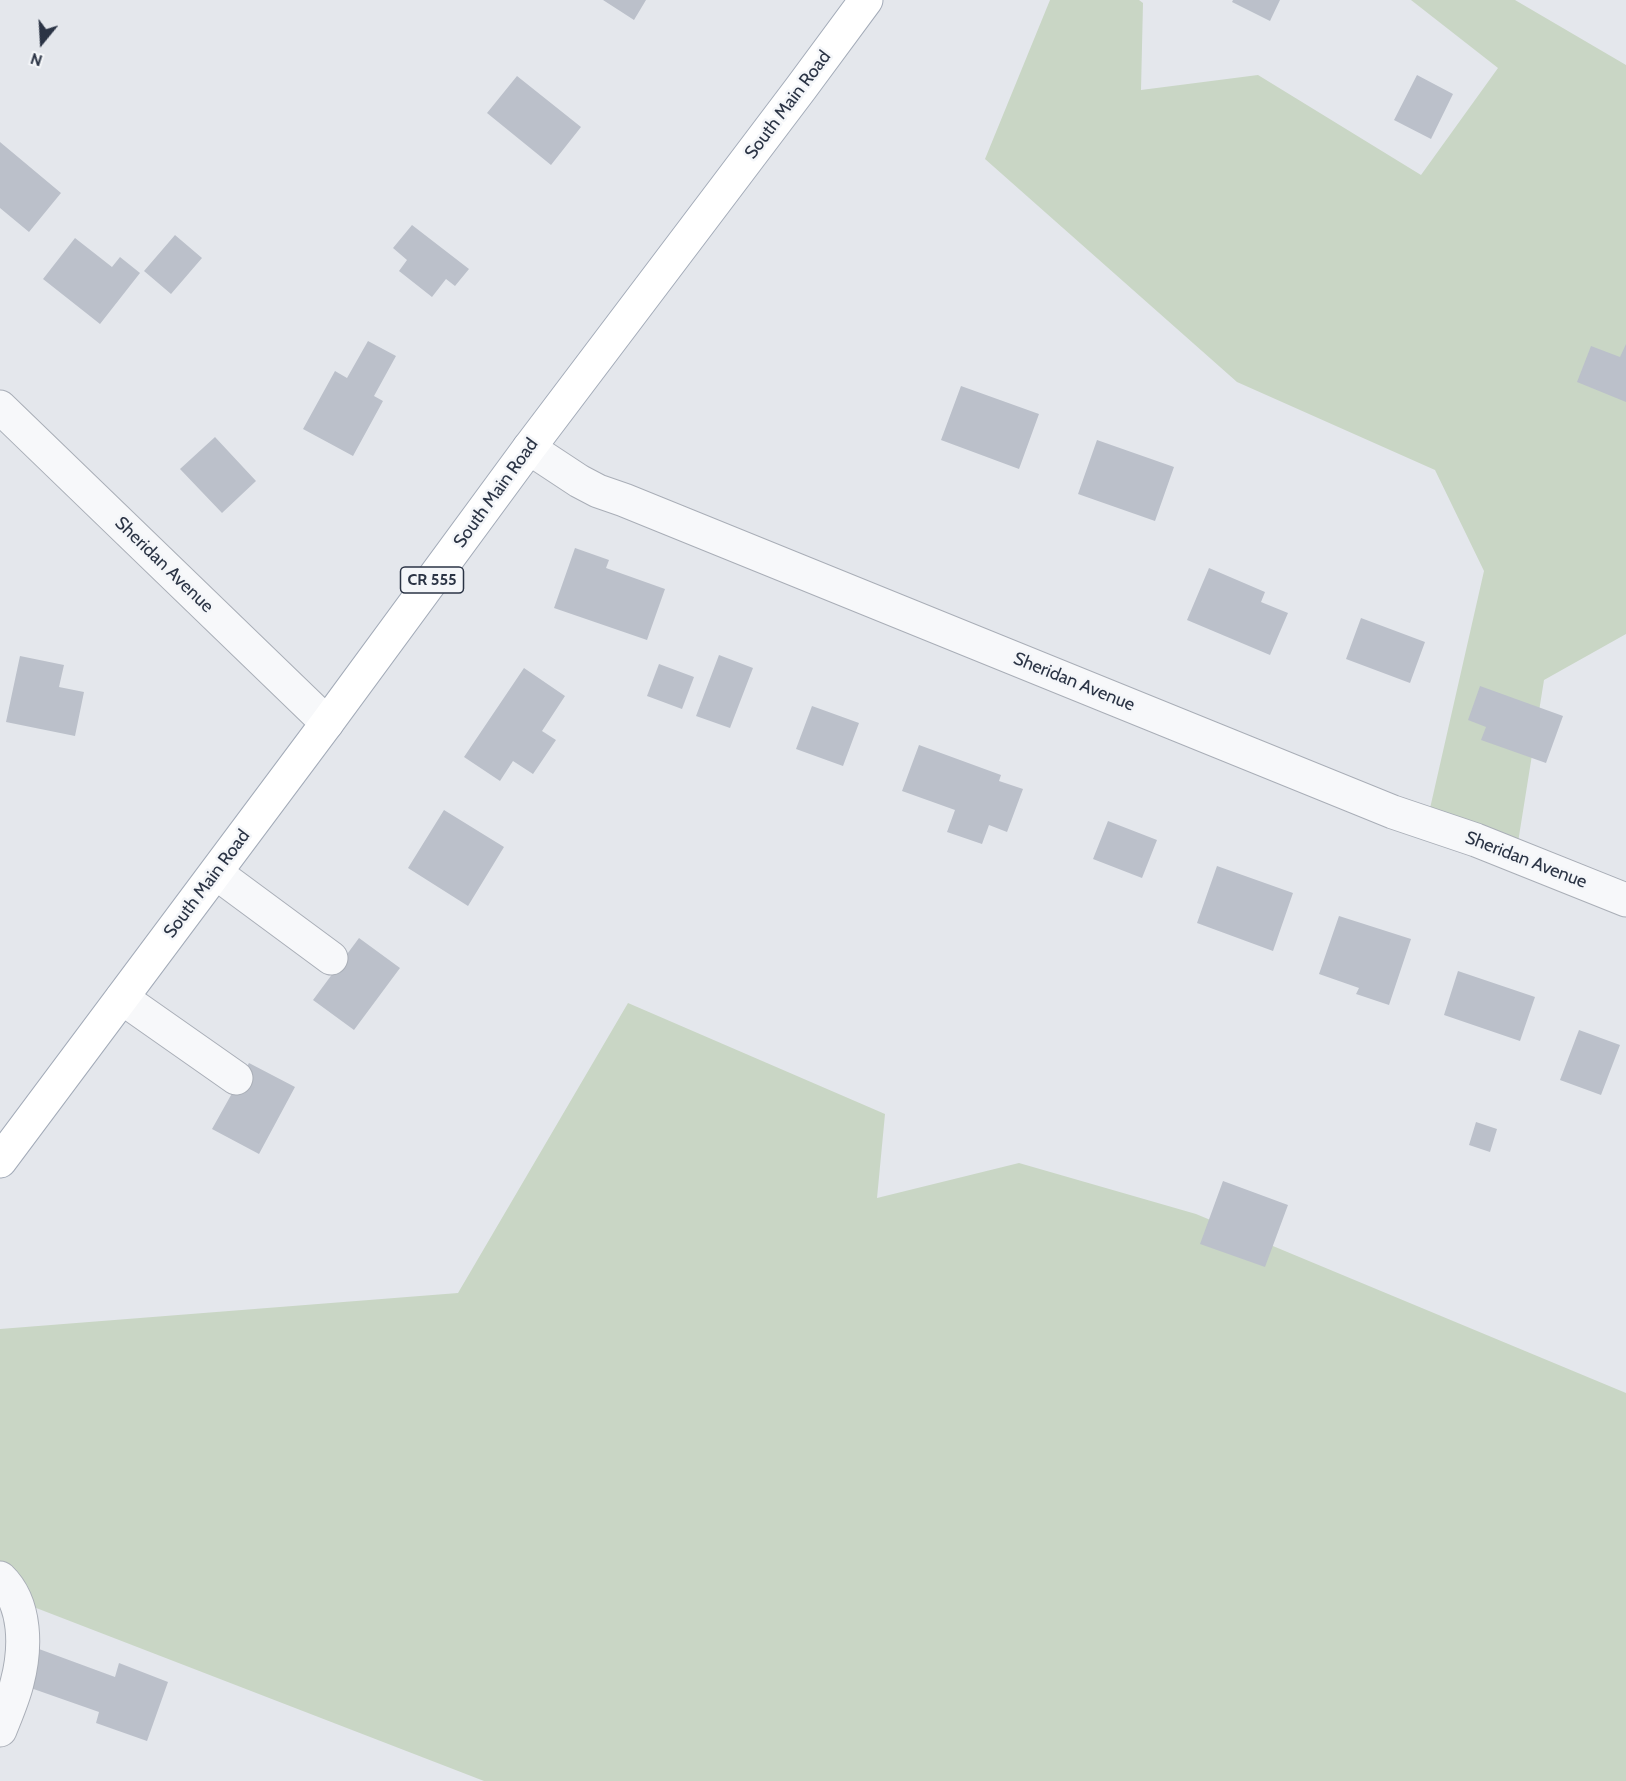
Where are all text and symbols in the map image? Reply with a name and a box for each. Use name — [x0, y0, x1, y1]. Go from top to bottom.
north arrow — [12, 12, 72, 72]
street label: South Main Road — [740, 47, 836, 163]
text: N — [28, 49, 45, 70]
street label: South Main Road — [449, 434, 543, 552]
street label: Sheridan Avenue — [110, 513, 218, 617]
road number: CR 555 — [400, 567, 464, 593]
street label: Sheridan Avenue — [1010, 648, 1138, 716]
street label: South Main Road — [159, 826, 255, 942]
street label: Sheridan Avenue — [1462, 827, 1590, 893]

